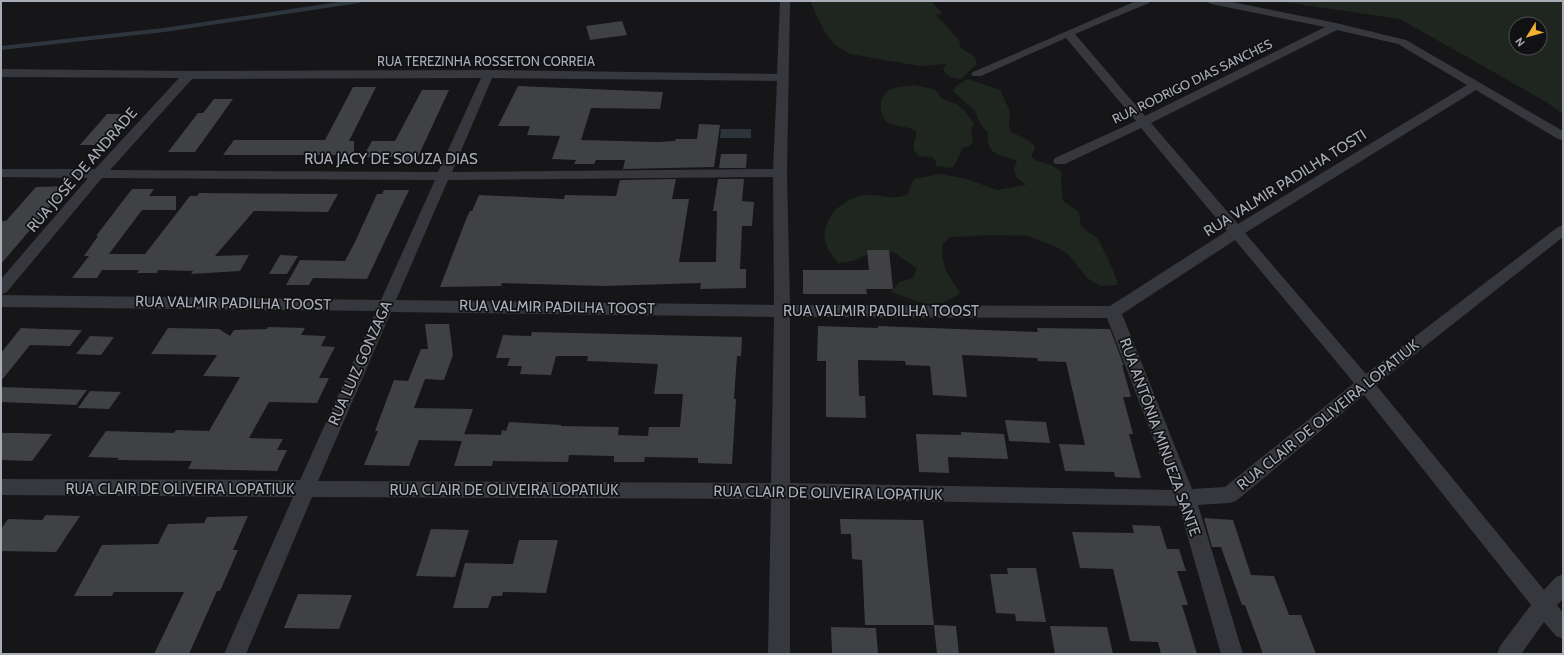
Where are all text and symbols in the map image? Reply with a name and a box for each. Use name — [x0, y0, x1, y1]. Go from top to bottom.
north arrow — [1508, 16, 1548, 56]
street label: RUA RODRIGO DIAS SANCHES — [1109, 35, 1275, 127]
text: N — [1512, 35, 1528, 49]
street label: RUA TEREZINHA ROSSETON CORREIA — [377, 53, 595, 69]
street label: RUA JOSÉ DE ANDRADE — [22, 103, 141, 236]
street label: RUA VALMIR PADILHA TOSTI — [1200, 125, 1370, 241]
street label: RUA JACY DE SOUZA DIAS — [304, 150, 478, 168]
street label: RUA VALMIR PADILHA TOOST — [135, 292, 331, 314]
street label: RUA VALMIR PADILHA TOOST — [459, 296, 655, 318]
street label: RUA LUIZ GONZAGA — [324, 297, 396, 428]
street label: RUA VALMIR PADILHA TOOST — [783, 302, 979, 320]
street label: RUA ANTÔNIA MINUEZA SANTE — [1116, 335, 1205, 539]
street label: RUA CLAIR DE OLIVEIRA LOPATIUK — [1233, 336, 1423, 494]
street label: RUA CLAIR DE OLIVEIRA LOPATIUK — [65, 480, 295, 498]
street label: RUA CLAIR DE OLIVEIRA LOPATIUK — [389, 481, 619, 499]
street label: RUA CLAIR DE OLIVEIRA LOPATIUK — [713, 482, 943, 504]

